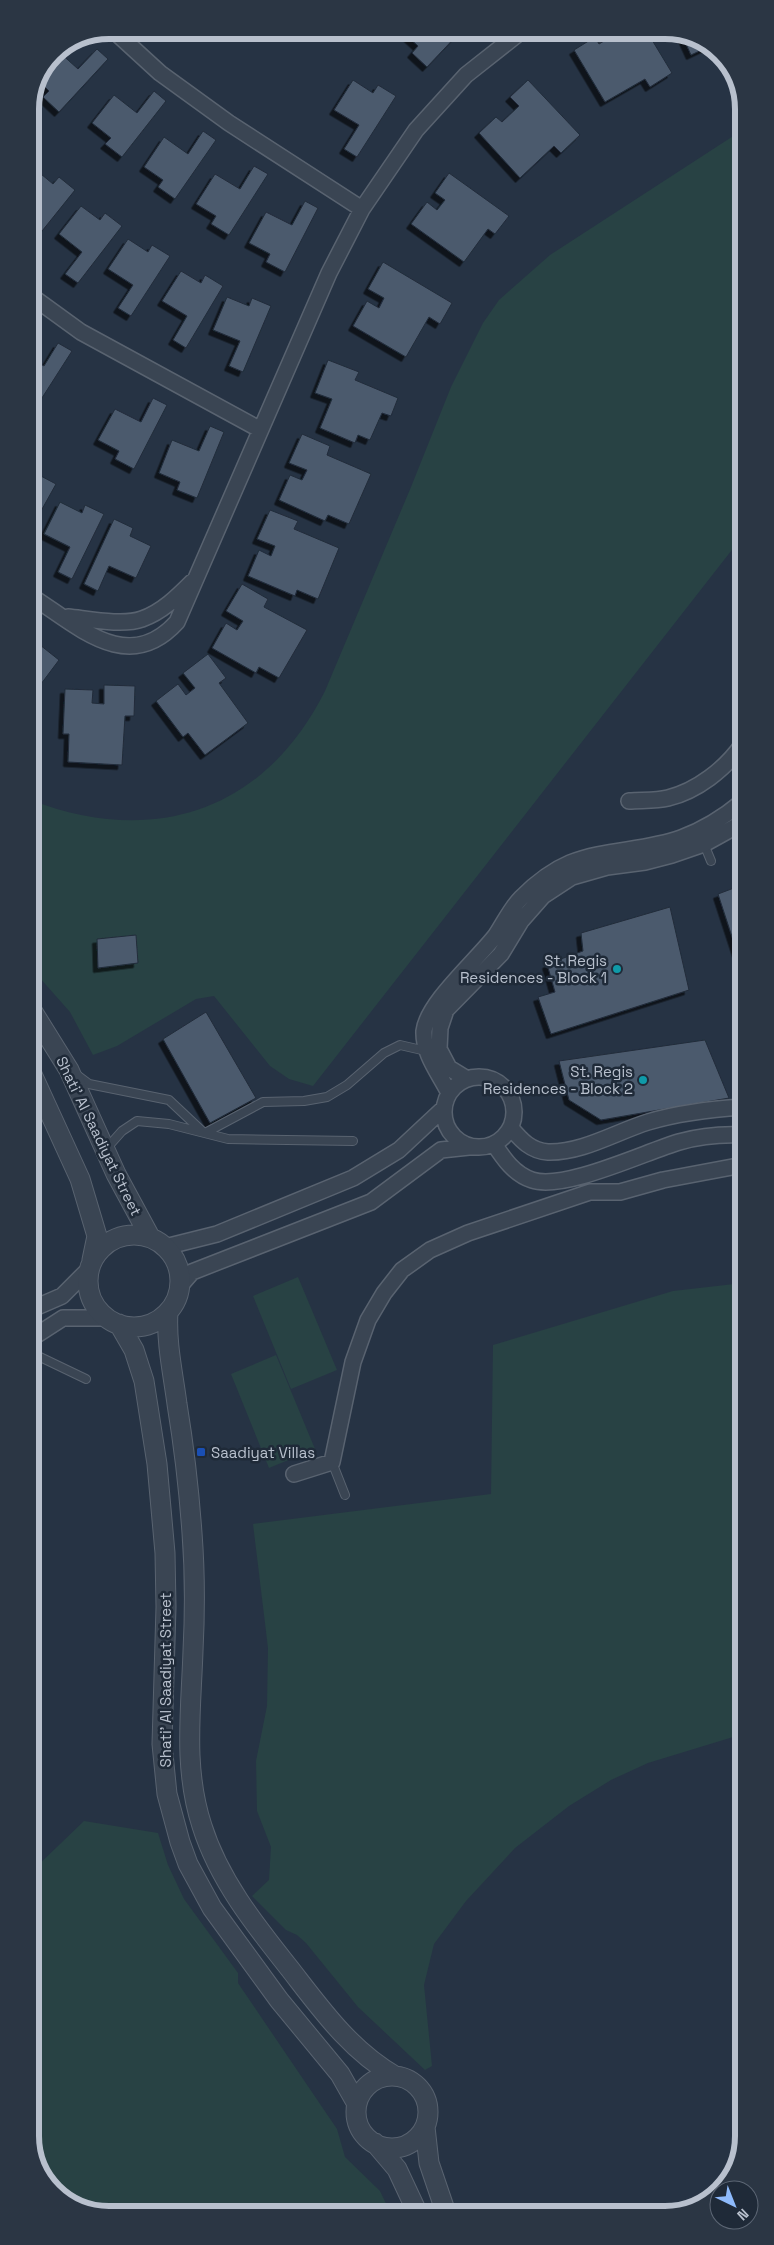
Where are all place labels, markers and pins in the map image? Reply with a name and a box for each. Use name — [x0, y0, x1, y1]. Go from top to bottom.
place label: St. Regis Residences - Block 1 — [460, 951, 607, 987]
marker: St. Regis Residences - Block 1 — [611, 963, 623, 975]
place label: St. Regis Residences - Block 2 — [483, 1062, 633, 1098]
marker: St. Regis Residences - Block 2 — [637, 1074, 649, 1086]
place label: Saadiyat Villas — [211, 1443, 315, 1462]
marker: Saadiyat Villas — [195, 1446, 207, 1458]

